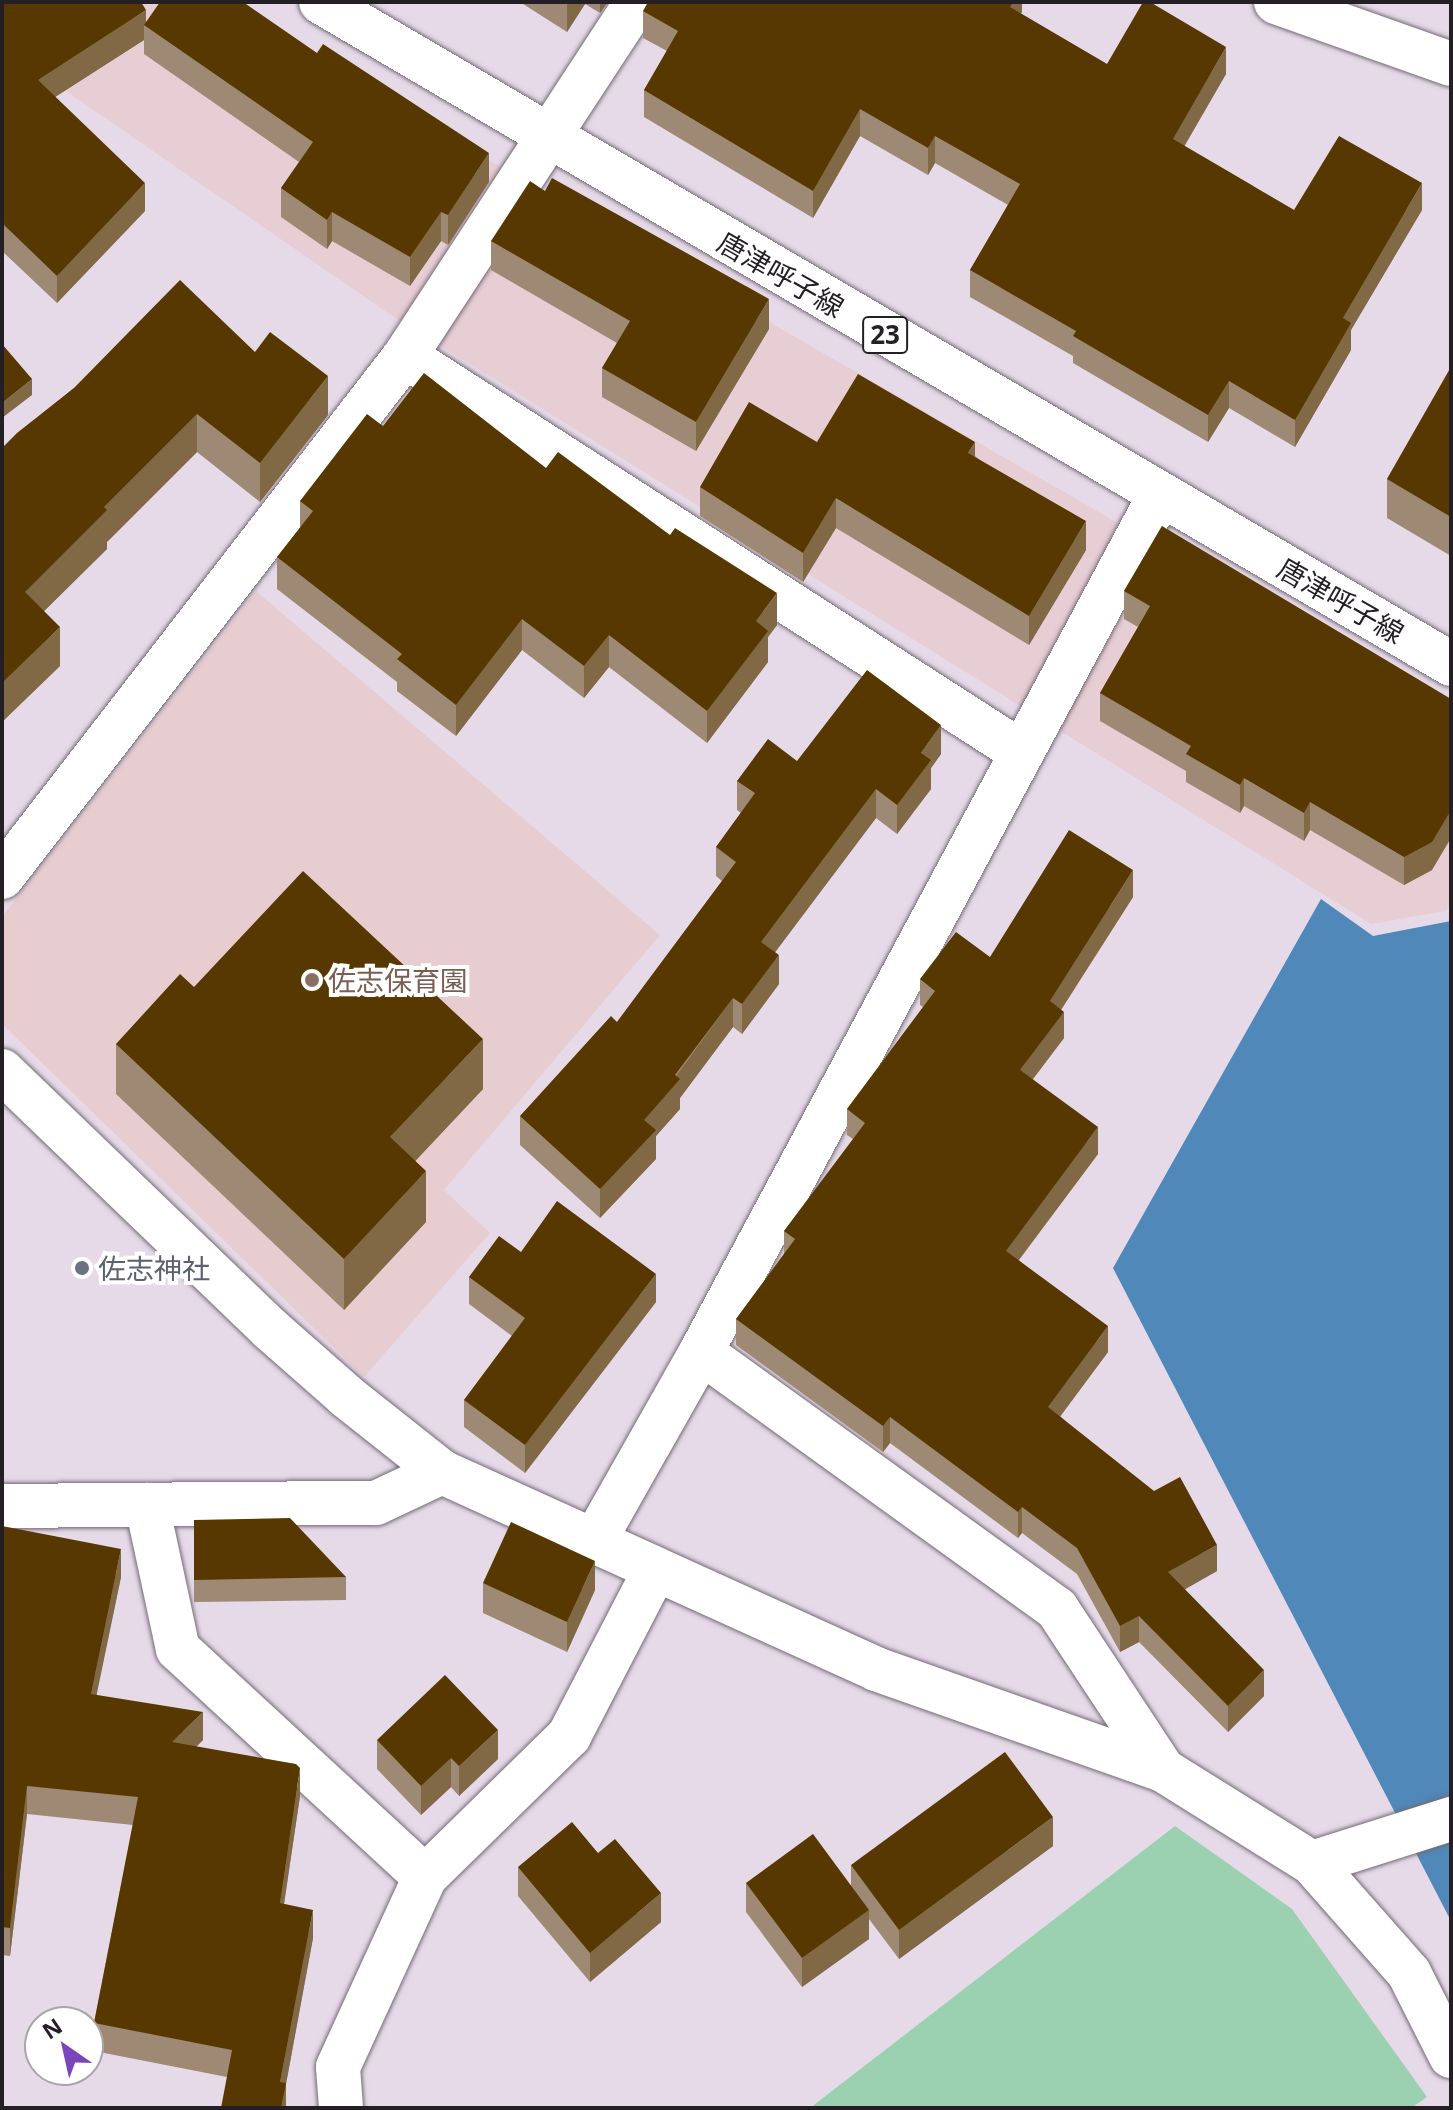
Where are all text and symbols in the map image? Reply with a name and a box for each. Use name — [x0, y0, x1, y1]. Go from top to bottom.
street label: 唐津呼子線 — [712, 224, 850, 324]
road number: 23 — [861, 313, 909, 357]
street label: 唐津呼子線 — [1272, 550, 1410, 650]
place label: 佐志保育園 — [328, 963, 468, 997]
marker: 佐志保育園 — [303, 971, 321, 989]
place label: 佐志神社 — [98, 1251, 210, 1285]
marker: 佐志神社 — [73, 1259, 91, 1277]
north arrow — [24, 2006, 104, 2086]
text: N — [36, 2010, 67, 2045]

